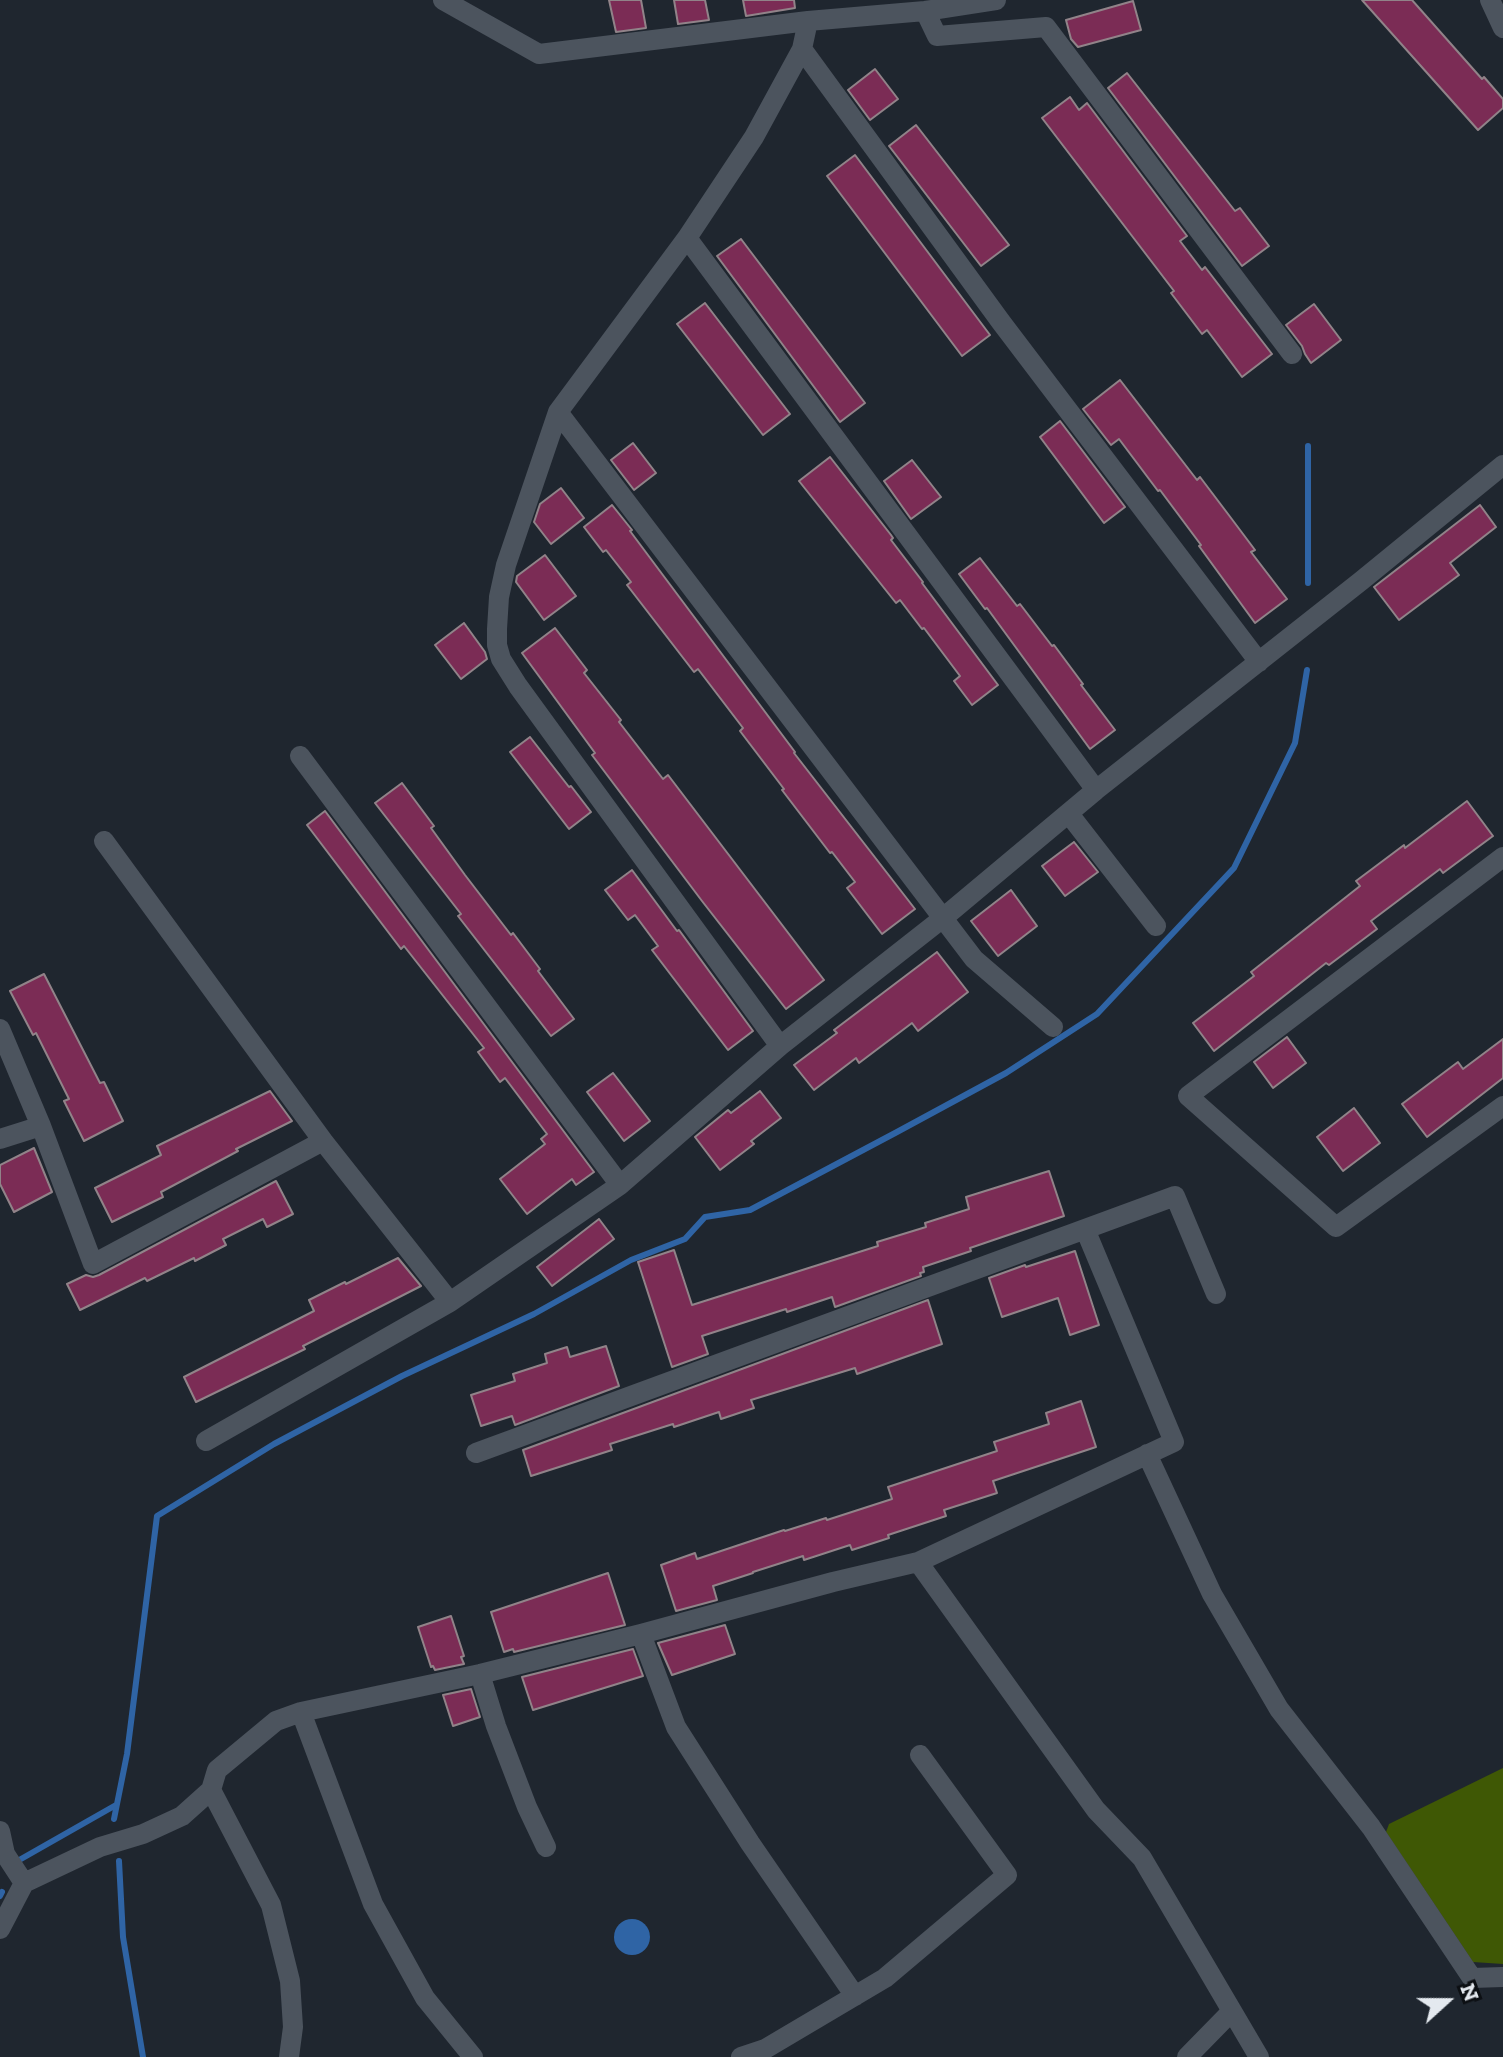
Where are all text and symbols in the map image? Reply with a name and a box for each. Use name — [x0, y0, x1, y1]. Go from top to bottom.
north arrow — [1407, 1961, 1487, 2041]
text: N — [1454, 1980, 1485, 2005]

